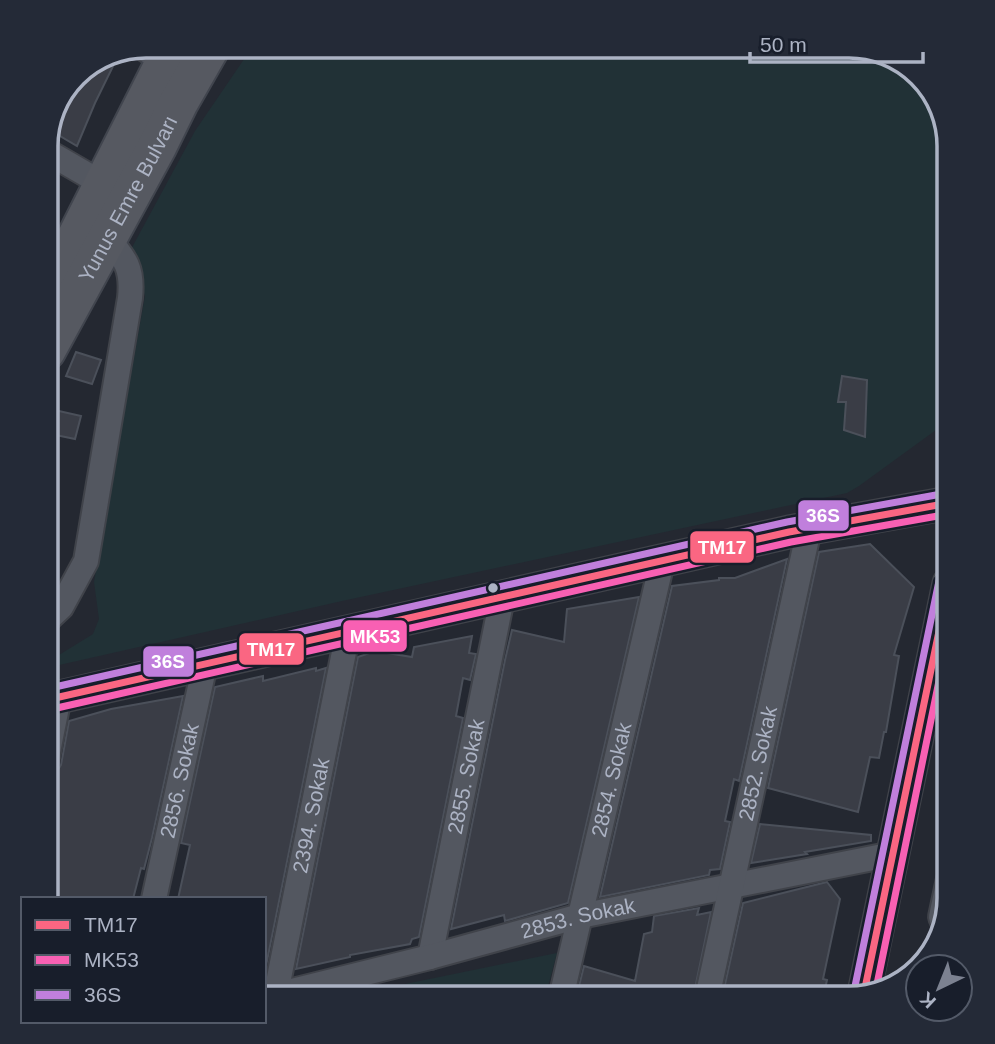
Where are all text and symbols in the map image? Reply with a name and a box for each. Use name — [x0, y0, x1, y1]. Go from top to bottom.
scale bar — [750, 21, 923, 65]
text: 50 m — [760, 33, 807, 56]
street label: Yunus Emre Bulvarı — [74, 112, 182, 286]
line badge: 36S — [797, 499, 850, 532]
text: 36S — [806, 505, 840, 526]
line badge: TM17 — [689, 530, 755, 564]
text: TM17 — [698, 537, 746, 558]
unlabelled marker — [486, 581, 500, 595]
line badge: MK53 — [342, 619, 408, 653]
text: MK53 — [350, 626, 400, 647]
line badge: TM17 — [238, 632, 305, 666]
text: TM17 — [247, 639, 295, 660]
line badge: 36S — [142, 645, 195, 678]
text: 36S — [151, 651, 185, 672]
street label: 2852. Sokak — [734, 703, 781, 823]
street label: 2855. Sokak — [443, 716, 489, 836]
street label: 2854. Sokak — [587, 720, 636, 839]
street label: 2856. Sokak — [156, 721, 203, 840]
street label: 2394. Sokak — [288, 755, 334, 875]
street label: 2853. Sokak — [518, 893, 637, 943]
legend — [21, 897, 266, 1023]
text: TM17 — [84, 913, 138, 936]
text: MK53 — [84, 948, 139, 971]
north arrow — [904, 953, 974, 1023]
text: 36S — [84, 983, 121, 1006]
text: K — [915, 988, 940, 1012]

